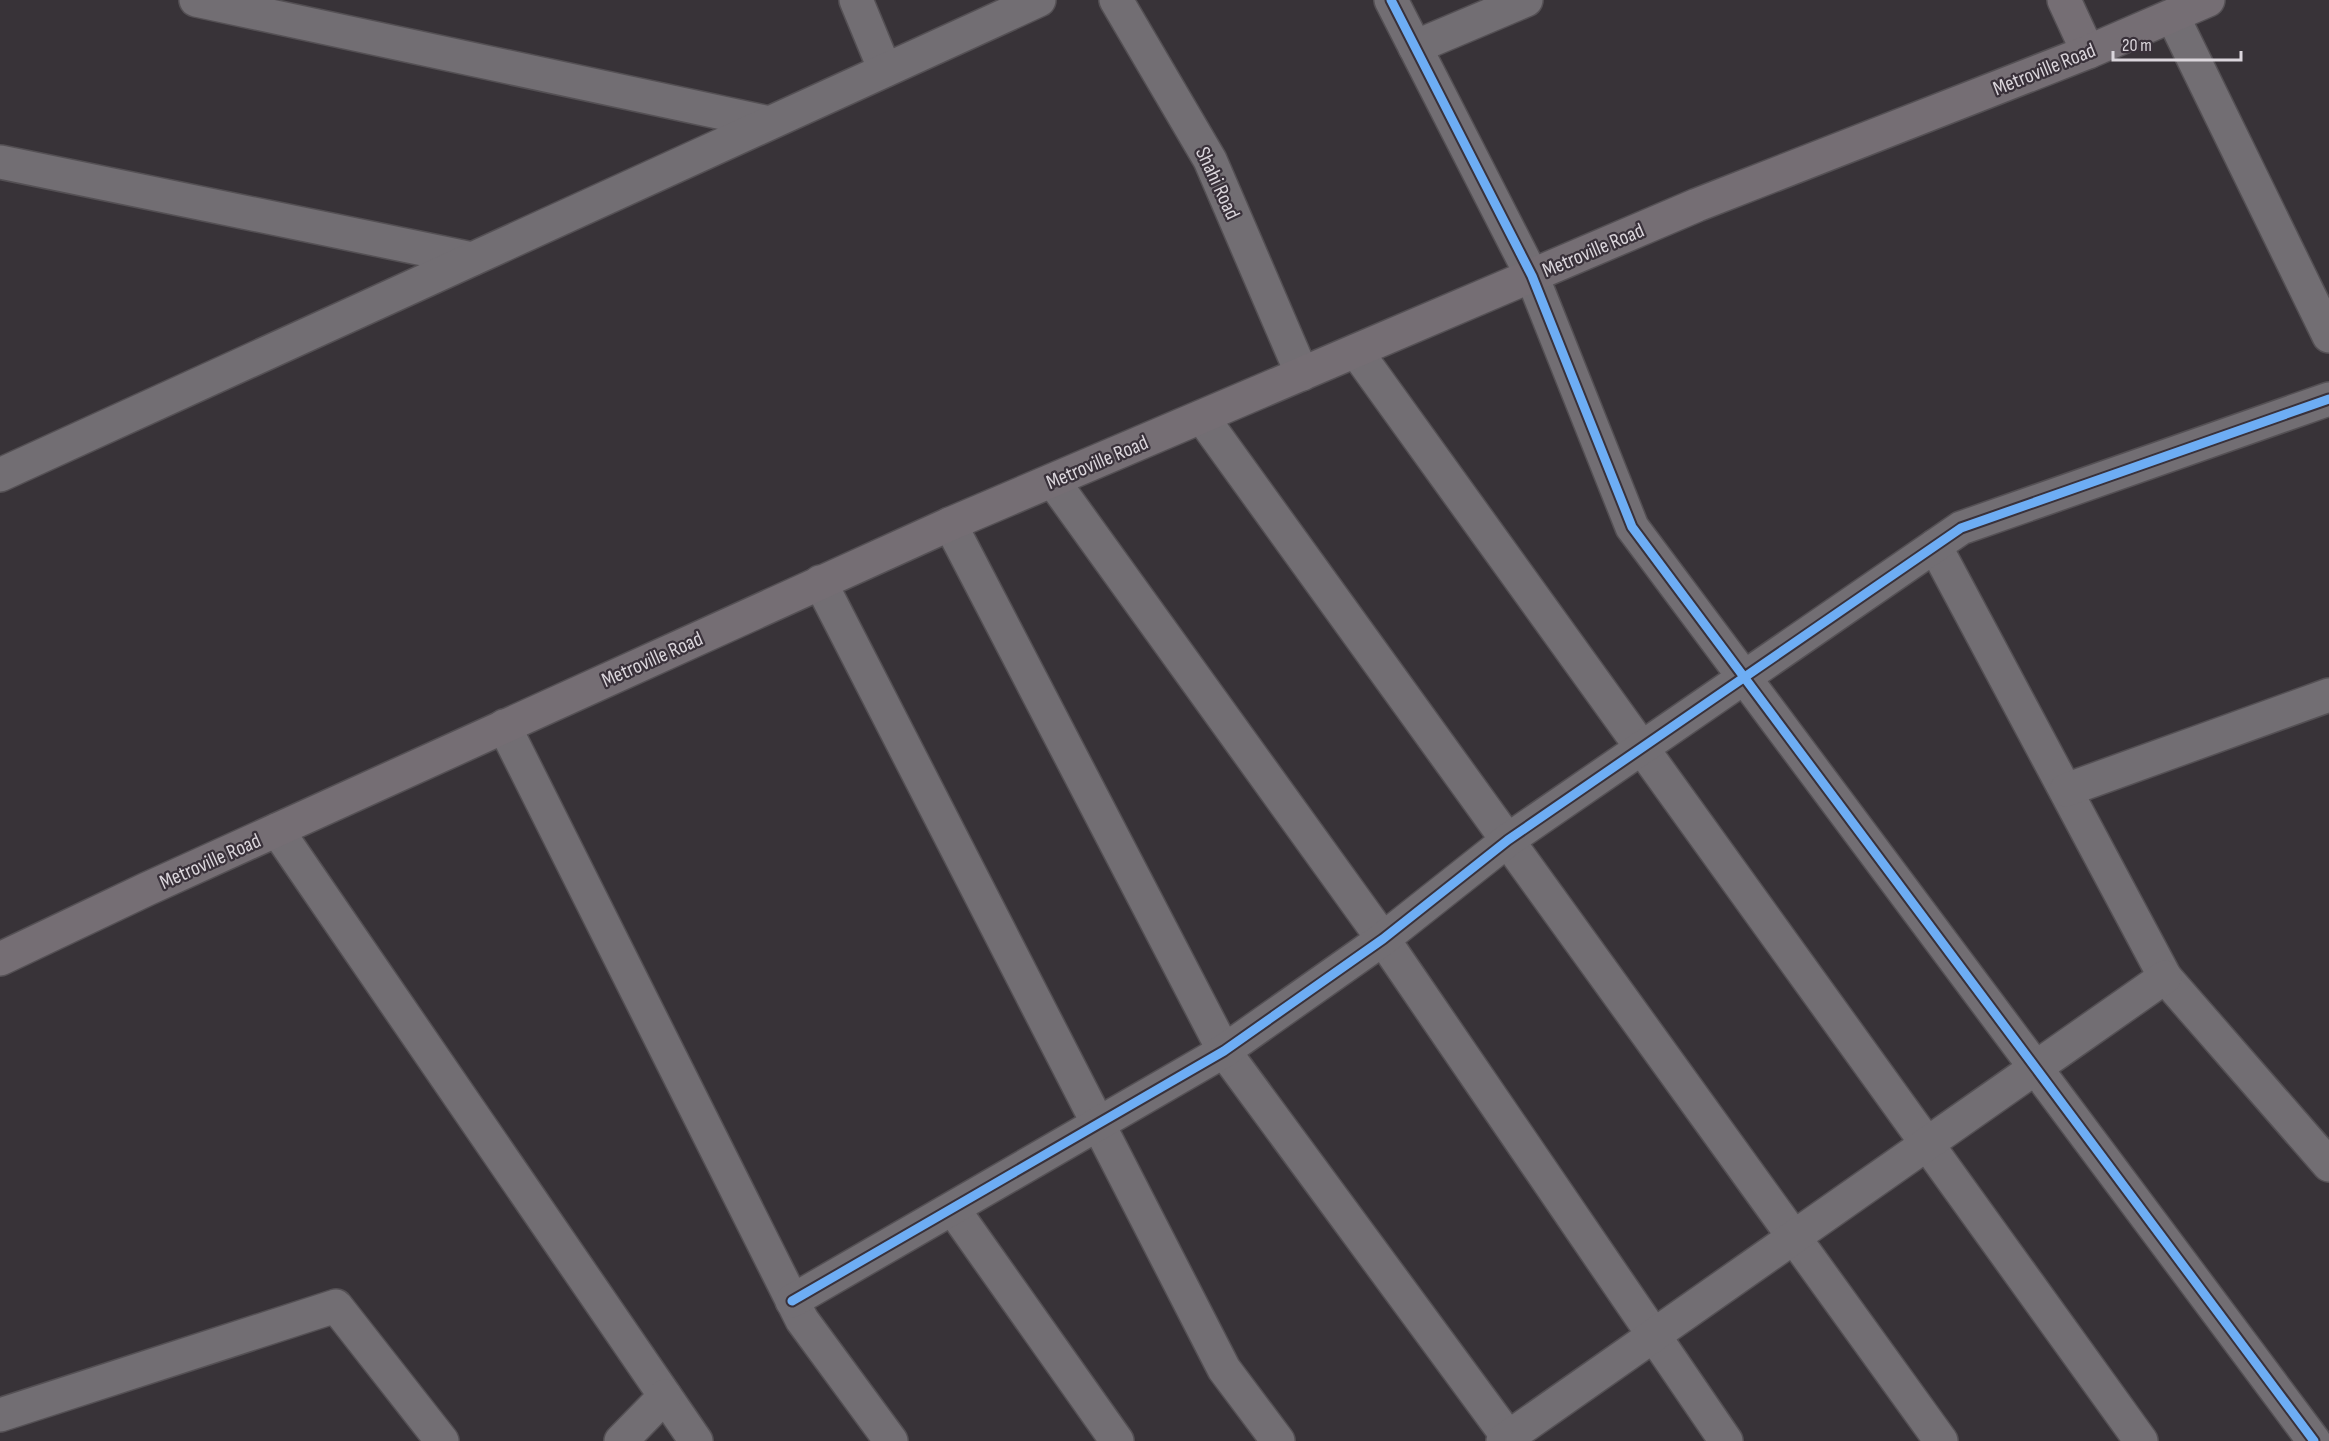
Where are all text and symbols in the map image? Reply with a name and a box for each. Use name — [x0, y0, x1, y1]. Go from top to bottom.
scale bar — [2113, 24, 2240, 62]
text: 20 m — [2122, 35, 2152, 56]
street label: Metroville Road — [1989, 38, 2099, 101]
street label: Shahi Road — [1190, 143, 1245, 224]
street label: Metroville Road — [1539, 218, 1648, 283]
street label: Metroville Road — [1043, 430, 1152, 495]
street label: Metroville Road — [598, 626, 707, 693]
street label: Metroville Road — [156, 828, 265, 895]

